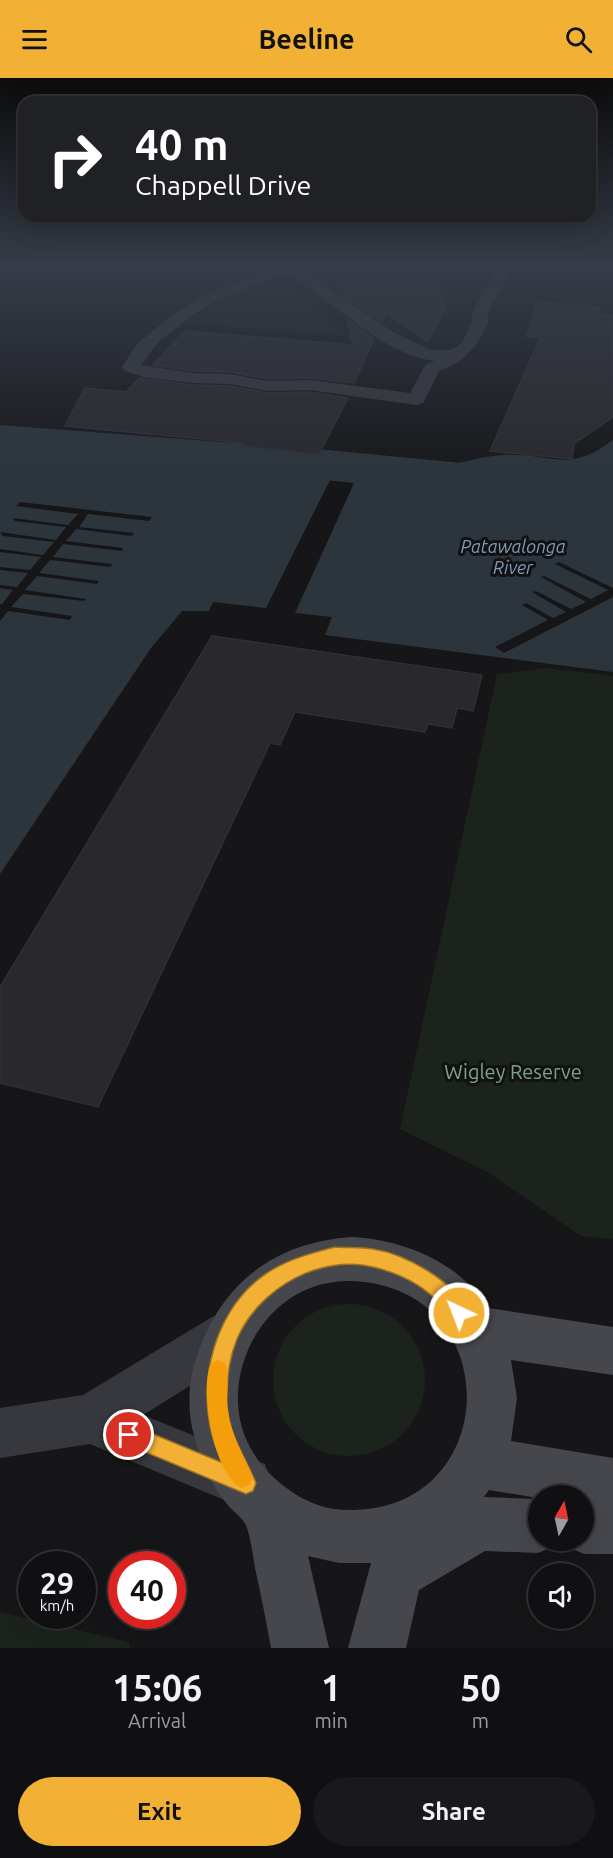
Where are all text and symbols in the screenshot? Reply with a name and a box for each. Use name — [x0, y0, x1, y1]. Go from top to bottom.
icon: menu — [18, 23, 51, 56]
icon: search — [562, 23, 595, 56]
text: Beeline — [258, 24, 355, 54]
icon: right — [36, 120, 114, 198]
text: 40 m — [135, 121, 229, 168]
text: Chappell Drive — [135, 170, 312, 200]
water label: Patawalonga River — [461, 536, 566, 577]
park label: Wigley Reserve — [444, 1060, 582, 1083]
position arrow — [427, 1281, 491, 1345]
pin — [103, 1409, 154, 1460]
icon: arrive — [112, 1418, 145, 1451]
north arrow — [528, 1485, 594, 1551]
map controls — [528, 1485, 594, 1629]
speed limit sign: 40 — [108, 1551, 186, 1629]
button: sound — [528, 1563, 594, 1629]
text: 29 — [40, 1566, 74, 1600]
text: km/h — [40, 1597, 74, 1614]
text: 15:06 — [112, 1667, 202, 1708]
text: 1 — [321, 1667, 341, 1708]
text: 50 — [460, 1667, 501, 1708]
text: Arrival — [128, 1709, 186, 1732]
text: min — [314, 1709, 348, 1732]
text: m — [472, 1709, 489, 1732]
button: Exit — [18, 1777, 301, 1846]
button: Share — [313, 1777, 595, 1846]

